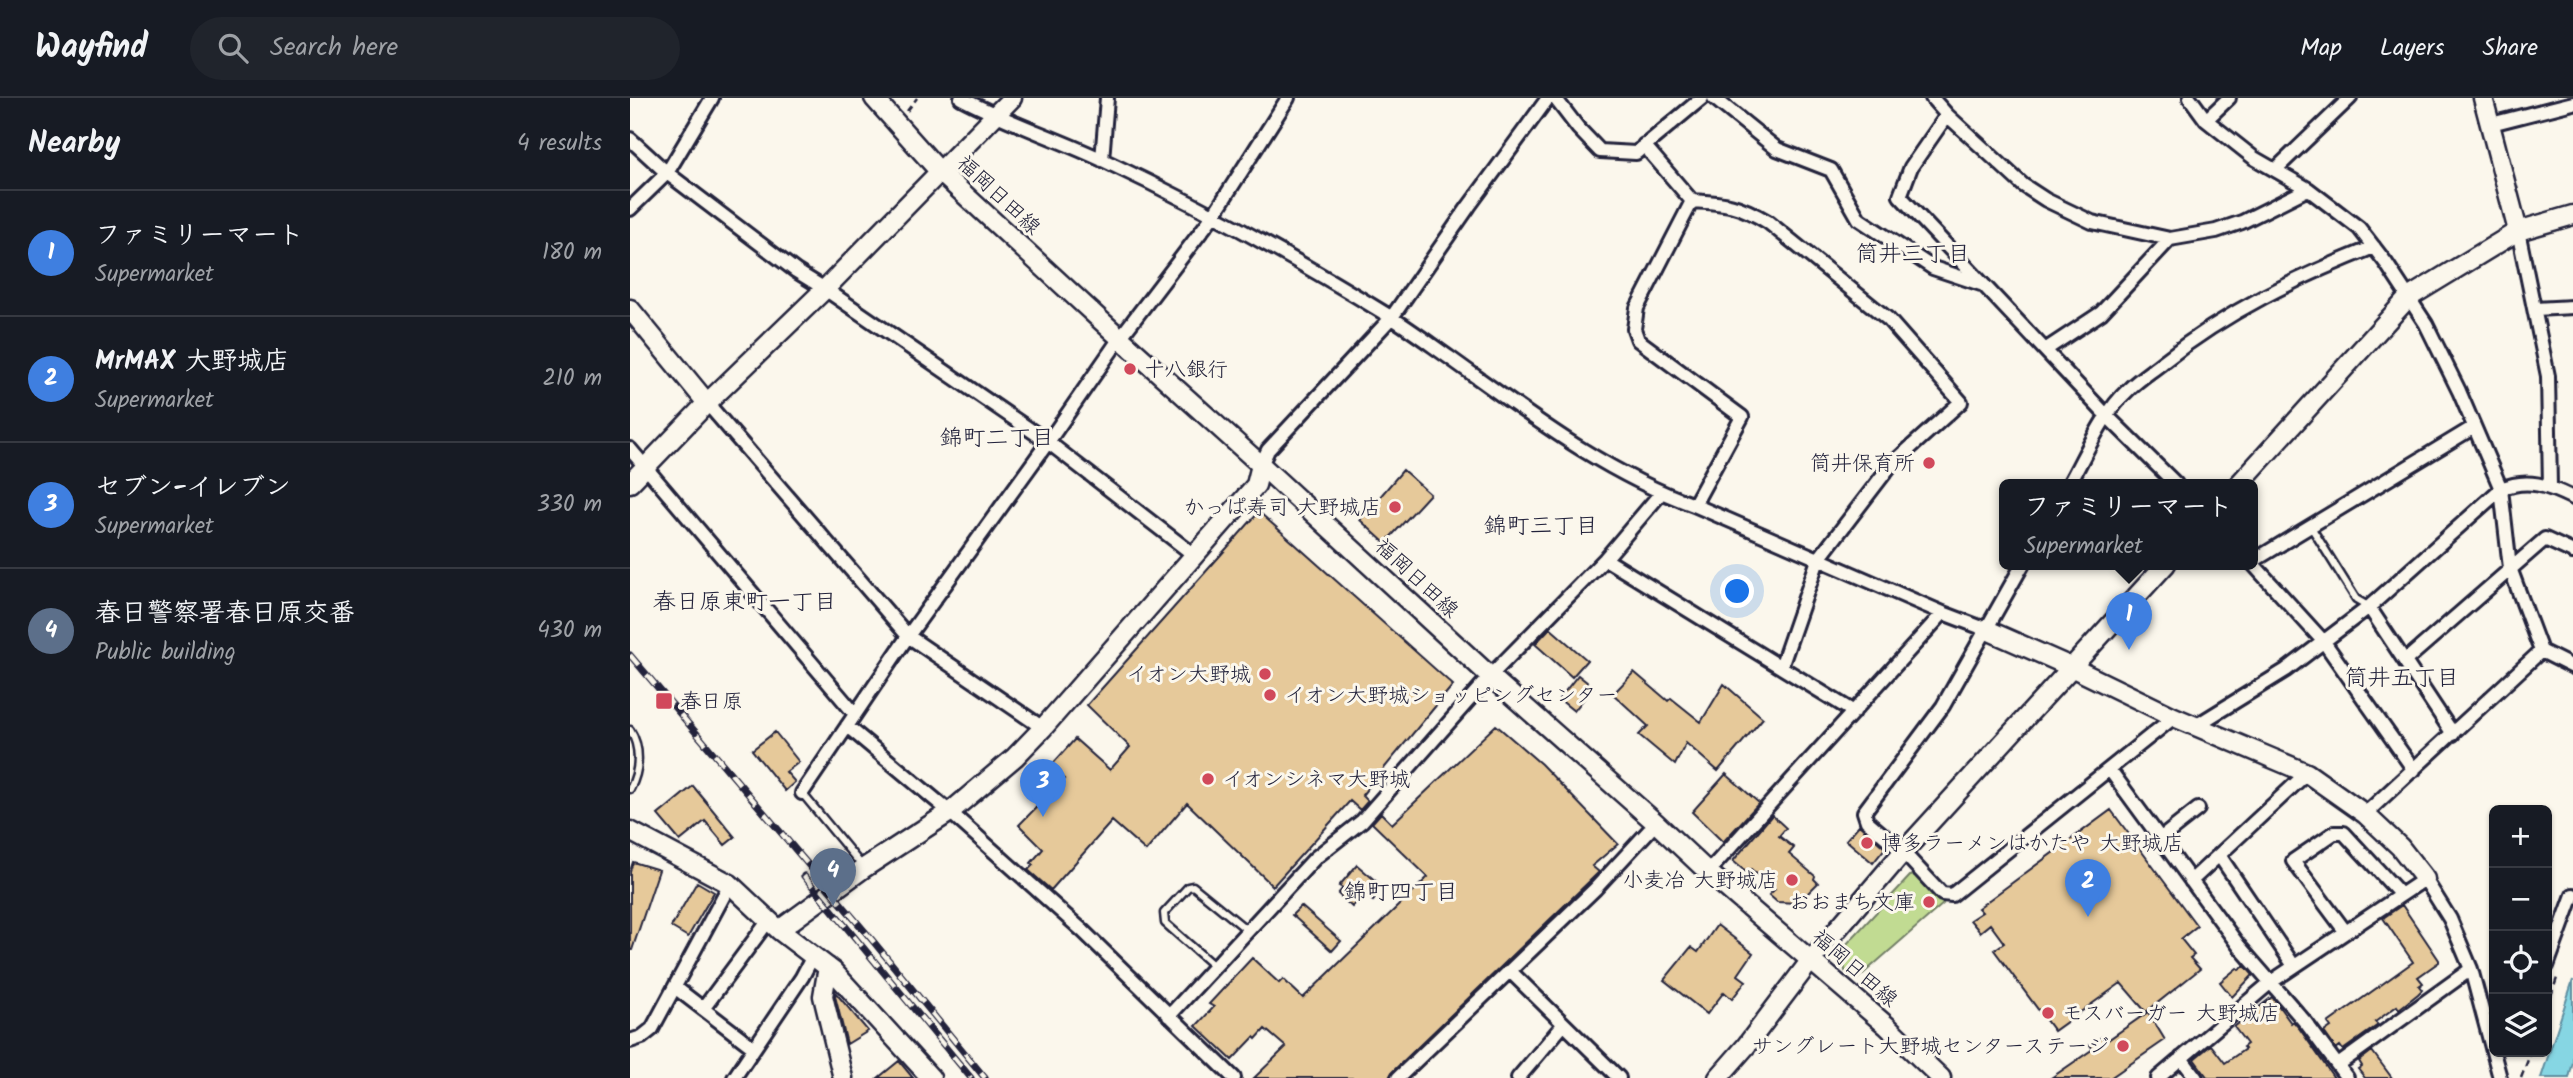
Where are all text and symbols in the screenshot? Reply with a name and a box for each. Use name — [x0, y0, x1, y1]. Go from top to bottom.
search box — [190, 17, 680, 80]
text: Wayfind — [35, 22, 148, 75]
text: Search here — [270, 27, 398, 69]
icon: search — [214, 29, 252, 67]
text: Map — [2300, 29, 2342, 68]
text: Layers — [2380, 29, 2444, 68]
text: Share — [2482, 29, 2538, 68]
text: Nearby — [28, 120, 120, 168]
text: 4 results — [517, 126, 602, 162]
street label: 福岡日田線 — [948, 148, 1048, 244]
text: ファミリーマート — [95, 215, 304, 257]
text: 1 — [48, 235, 54, 271]
text: 180 m — [542, 235, 602, 271]
district label: 筒井三丁目 — [1856, 237, 1971, 273]
text: Supermarket — [95, 257, 214, 293]
text: MrMAX 大野城店 — [95, 341, 289, 383]
place label: 十八銀行 — [1144, 354, 1228, 387]
text: 2 — [44, 361, 58, 397]
text: 210 m — [542, 361, 602, 397]
marker: 十八銀行 — [1122, 361, 1138, 377]
text: Supermarket — [95, 383, 214, 419]
district label: 錦町二丁目 — [940, 421, 1055, 457]
place label: 筒井保育所 — [1810, 448, 1915, 481]
marker: 筒井保育所 — [1921, 455, 1937, 471]
text: セブン-イレブン — [95, 467, 291, 509]
popup — [1999, 479, 2258, 570]
text: 3 — [45, 487, 57, 523]
text: 330 m — [537, 487, 602, 523]
text: ファミリーマート — [2024, 487, 2233, 529]
place label: かっぱ寿司 大野城店 — [1184, 492, 1381, 525]
marker: かっぱ寿司 大野城店 — [1387, 499, 1403, 515]
text: Supermarket — [95, 509, 214, 545]
district label: 錦町三丁目 — [1484, 509, 1599, 545]
text: Supermarket — [2024, 529, 2143, 565]
street label: 福岡日田線 — [1366, 531, 1466, 627]
your location — [1720, 574, 1754, 608]
district label: 春日原東町一丁目 — [653, 585, 837, 621]
pin: 1 — [2106, 592, 2152, 650]
text: 春日警察署春日原交番 — [95, 593, 355, 635]
text: 4 — [45, 613, 57, 649]
text: 430 m — [537, 613, 602, 649]
text: Public building — [95, 635, 236, 671]
place label: イオン大野城 — [1126, 659, 1251, 692]
district label: 筒井五丁目 — [2345, 661, 2460, 697]
marker: イオン大野城 — [1257, 666, 1273, 682]
place label: イオン大野城ショッピングセンター — [1284, 680, 1617, 713]
place label: 春日原 — [680, 686, 743, 719]
marker: イオン大野城ショッピングセンター — [1262, 687, 1278, 703]
marker: 春日原 — [654, 691, 674, 711]
pin: 3 — [1020, 759, 1066, 817]
place label: イオンシネマ大野城 — [1222, 764, 1410, 797]
marker: イオンシネマ大野城 — [1200, 771, 1216, 787]
map controls — [2489, 805, 2552, 1057]
button: + — [2489, 805, 2552, 868]
place label: 博多ラーメンはかたや 大野城店 — [1881, 828, 2183, 861]
marker: 博多ラーメンはかたや 大野城店 — [1859, 835, 1875, 851]
pin: 4 — [810, 848, 856, 906]
pin: 2 — [2065, 859, 2111, 917]
place label: 小麦冶 大野城店 — [1623, 865, 1778, 898]
button: − — [2489, 868, 2552, 931]
marker: 小麦冶 大野城店 — [1784, 872, 1800, 888]
district label: 錦町四丁目 — [1344, 875, 1459, 911]
place label: おおまち文庫 — [1789, 887, 1915, 920]
marker: おおまち文庫 — [1921, 894, 1937, 910]
street label: 福岡日田線 — [1804, 922, 1904, 1016]
button: locate — [2489, 931, 2552, 994]
button: layers — [2489, 994, 2552, 1057]
place label: モスバーガー 大野城店 — [2062, 998, 2280, 1031]
marker: モスバーガー 大野城店 — [2040, 1005, 2056, 1021]
place label: サングレート大野城センターステージ — [1752, 1031, 2109, 1064]
marker: サングレート大野城センターステージ — [2115, 1038, 2131, 1054]

